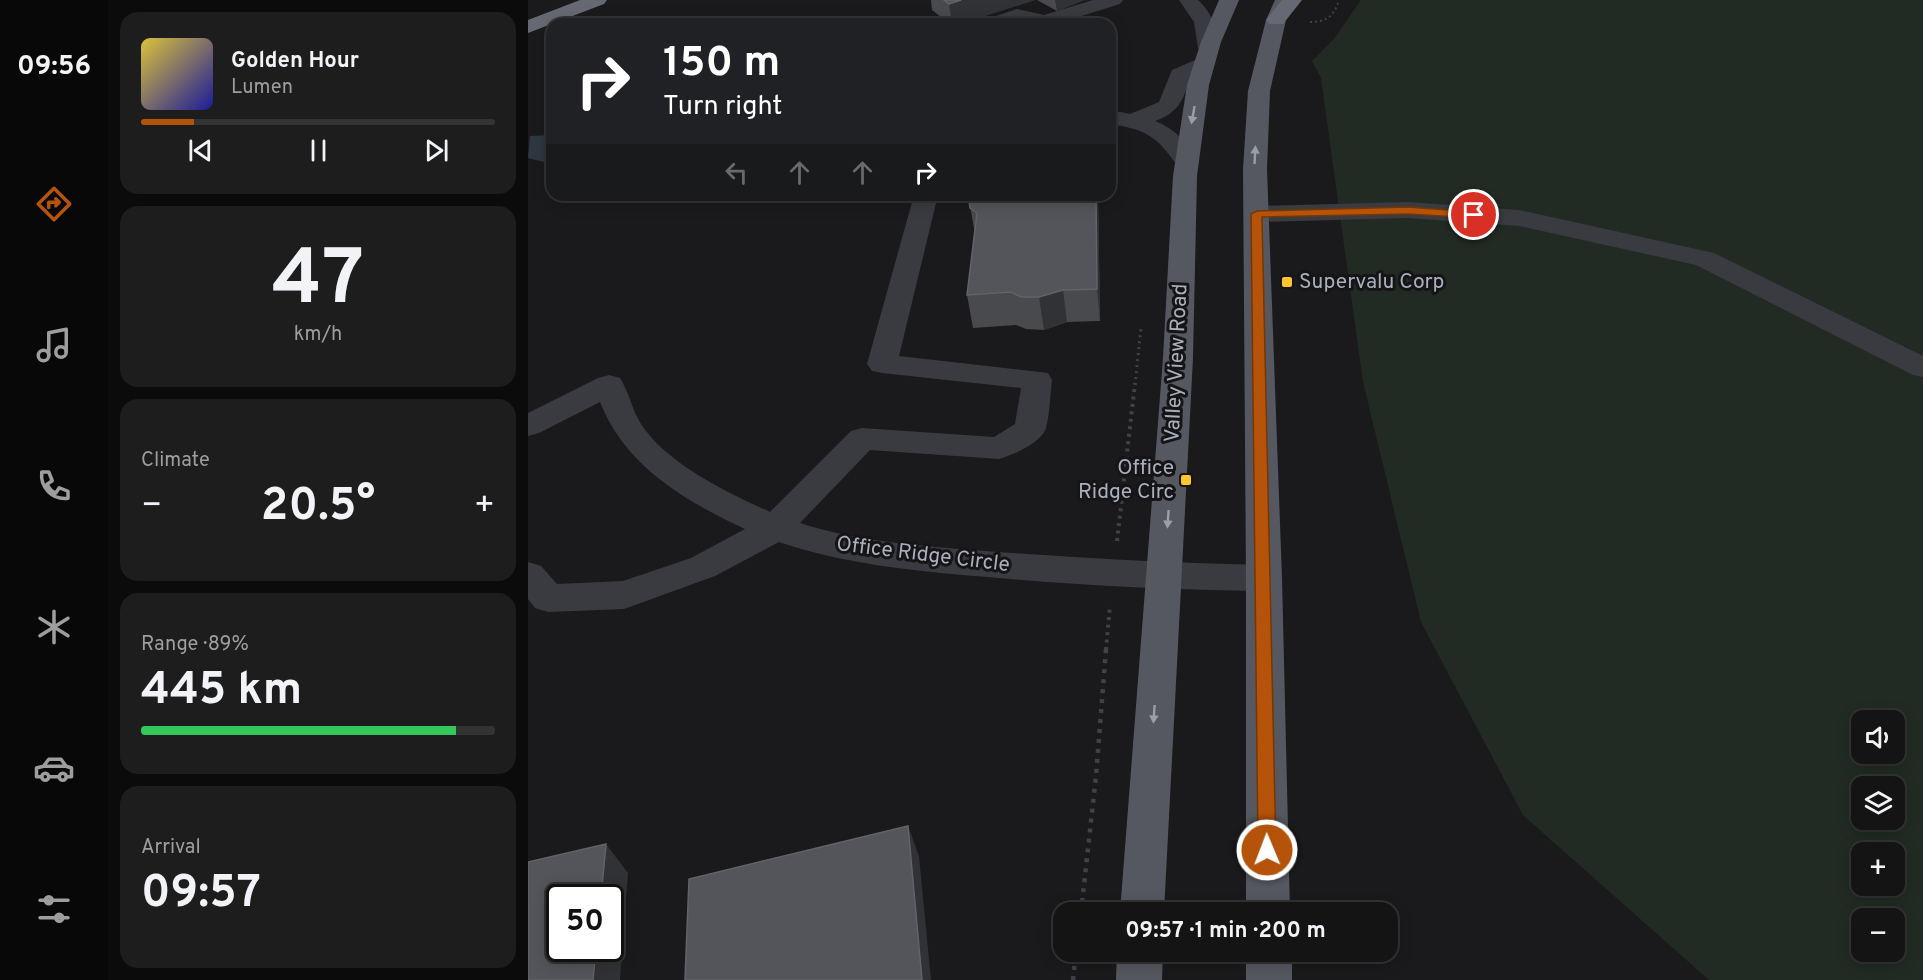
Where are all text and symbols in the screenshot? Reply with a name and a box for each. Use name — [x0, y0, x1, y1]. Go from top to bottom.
text: 150 m — [663, 38, 780, 91]
icon: right — [564, 42, 642, 120]
text: Golden Hour — [231, 48, 359, 75]
text: 09:56 — [17, 50, 91, 84]
text: Lumen — [231, 75, 293, 101]
text: Turn right — [663, 90, 782, 124]
one-way arrow — [1188, 106, 1197, 125]
icon: previous — [184, 134, 217, 167]
icon: pause — [302, 134, 335, 167]
icon: next — [420, 134, 453, 167]
one-way arrow — [1251, 146, 1260, 165]
icon: left — [720, 156, 753, 189]
icon: ahead — [783, 156, 816, 189]
icon: ahead — [846, 156, 879, 189]
icon: right — [909, 156, 942, 189]
icon: directions — [33, 183, 75, 225]
pin — [1448, 189, 1499, 240]
icon: arrive — [1457, 198, 1490, 231]
text: 47 — [272, 233, 364, 332]
place label: Supervalu Corp — [1299, 269, 1445, 296]
marker: Supervalu Corp — [1280, 275, 1294, 289]
street label: Valley View Road — [1159, 283, 1195, 443]
text: km/h — [294, 322, 342, 348]
icon: music — [33, 324, 75, 366]
text: Climate — [141, 448, 210, 474]
place label: Office Ridge Circ — [1078, 455, 1174, 506]
icon: phone — [33, 465, 75, 507]
marker: Office Ridge Circ — [1179, 473, 1193, 487]
text: 20.5° — [261, 479, 375, 536]
text: − — [141, 486, 162, 528]
text: + — [474, 486, 495, 528]
one-way arrow — [1163, 510, 1172, 529]
street label: Office Ridge Circle — [835, 531, 1011, 579]
icon: climate — [33, 606, 75, 648]
text: Range · 89% — [141, 632, 249, 658]
text: 445 km — [141, 663, 302, 720]
one-way arrow — [1150, 704, 1159, 723]
map controls — [1851, 710, 1905, 962]
button: sound — [1851, 710, 1905, 764]
icon: car — [33, 747, 75, 789]
button: layers — [1851, 776, 1905, 830]
position arrow — [1235, 818, 1299, 882]
text: Arrival — [141, 835, 201, 861]
button: + — [1851, 842, 1905, 896]
text: 09:57 — [141, 866, 261, 923]
speed limit sign: 50 — [546, 884, 624, 962]
icon: filters — [33, 888, 75, 930]
button: − — [1851, 908, 1905, 962]
text: 09:57 · 1 min · 200 m — [1125, 918, 1326, 945]

